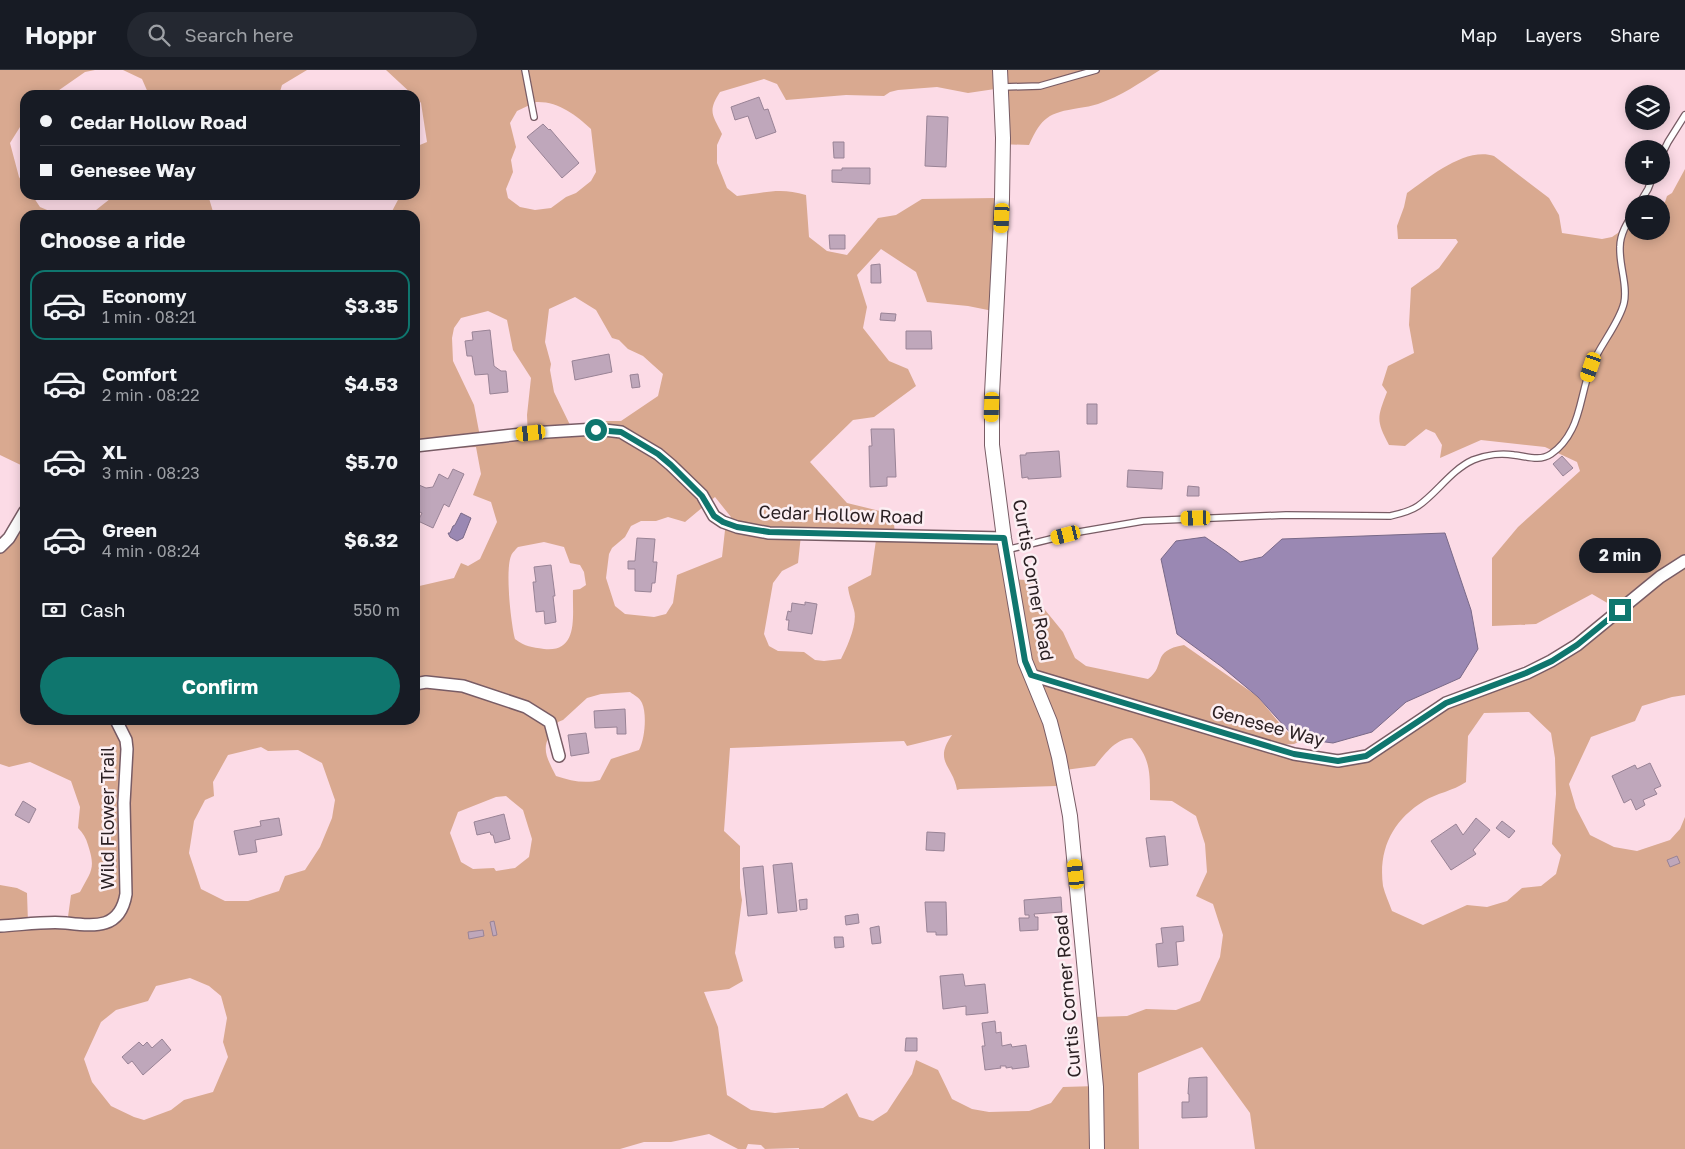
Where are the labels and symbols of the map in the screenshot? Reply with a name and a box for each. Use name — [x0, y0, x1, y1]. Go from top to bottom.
car — [993, 203, 1010, 233]
car — [1579, 350, 1602, 384]
car — [983, 392, 1000, 422]
route start — [585, 419, 607, 441]
car — [515, 424, 546, 442]
street label: Curtis Corner Road — [1009, 497, 1059, 662]
street label: Cedar Hollow Road — [758, 500, 924, 528]
car — [1180, 510, 1211, 526]
car — [1049, 524, 1082, 546]
callout: 2 min — [1579, 538, 1661, 572]
route end — [1609, 599, 1631, 621]
street label: Genesee Way — [1209, 699, 1327, 751]
street label: Wild Flower Trail — [96, 746, 118, 890]
car — [1066, 858, 1085, 890]
street label: Curtis Corner Road — [1049, 914, 1085, 1079]

